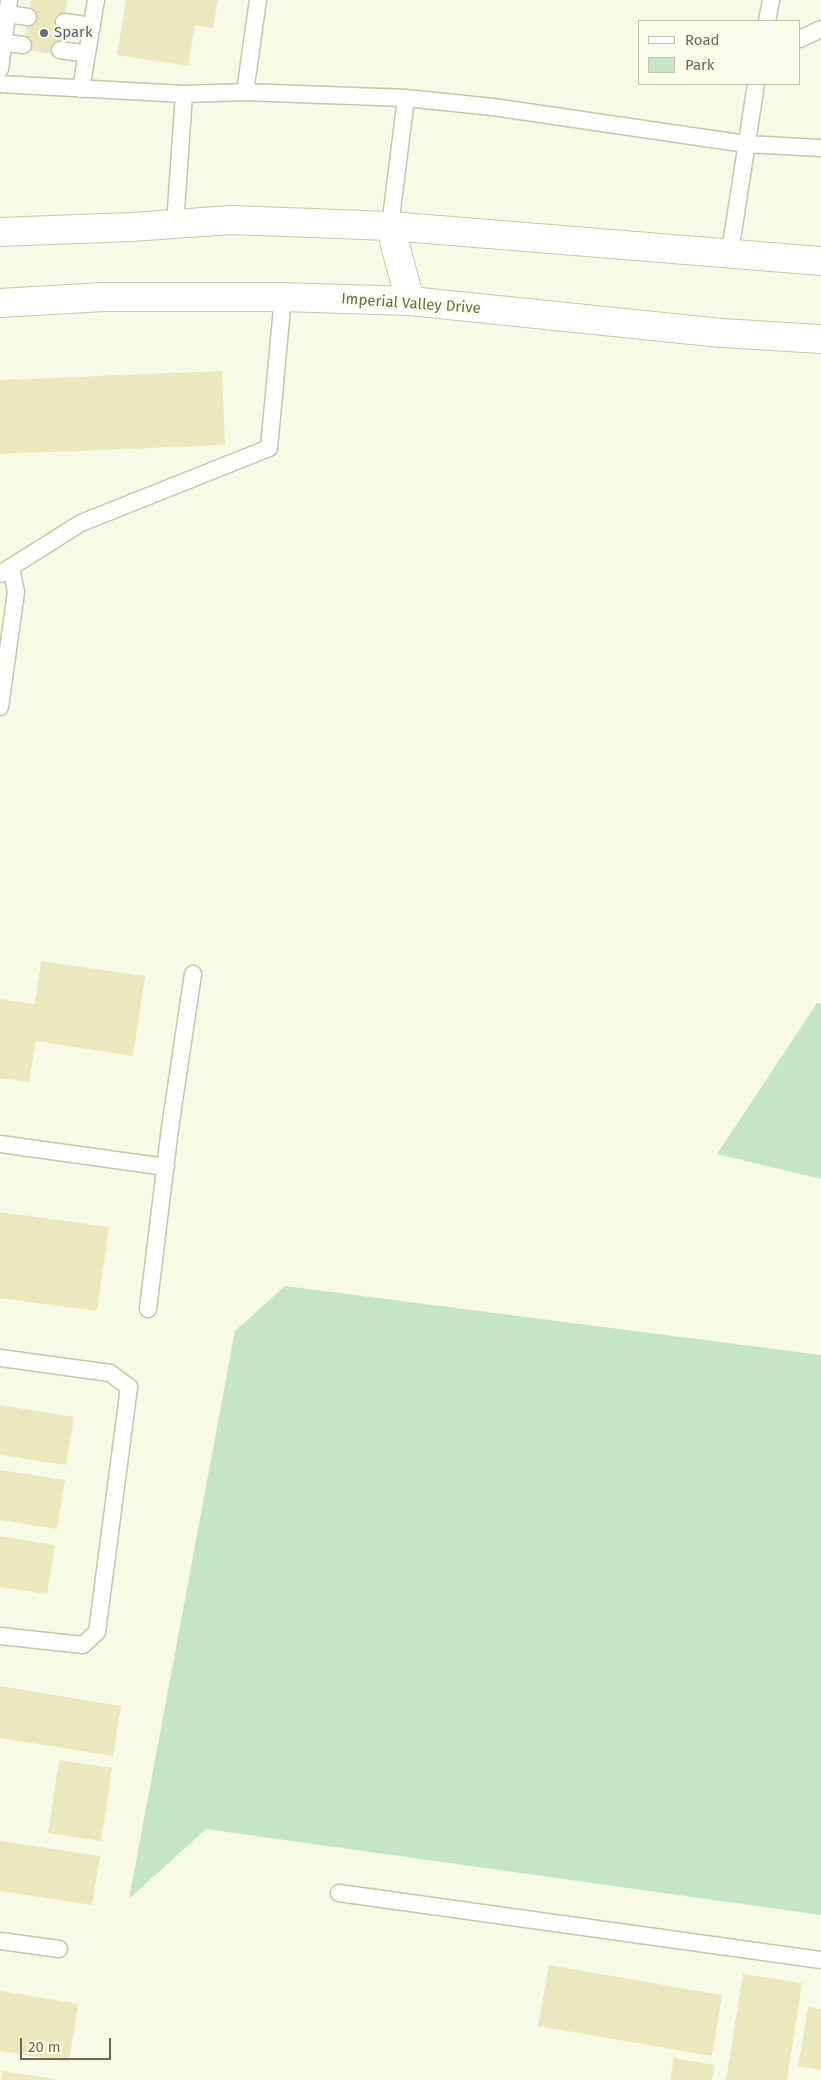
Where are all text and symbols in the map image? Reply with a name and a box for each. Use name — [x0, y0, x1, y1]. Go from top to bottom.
legend — [638, 20, 801, 85]
place label: Spark — [54, 24, 93, 42]
marker: Spark — [38, 27, 50, 39]
text: Road — [685, 31, 720, 49]
text: Park — [685, 56, 715, 74]
street label: Imperial Valley Drive — [341, 290, 481, 318]
scale bar — [22, 2028, 114, 2060]
text: 20 m — [28, 2038, 61, 2056]

